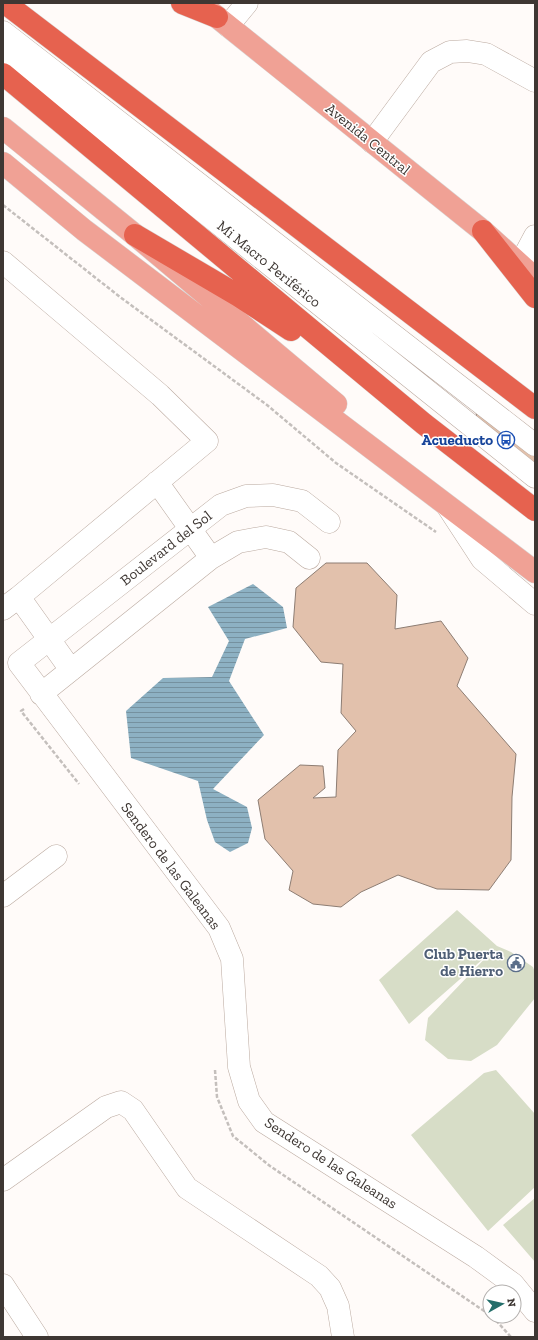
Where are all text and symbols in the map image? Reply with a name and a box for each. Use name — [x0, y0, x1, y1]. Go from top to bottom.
street label: Avenida Central — [322, 99, 414, 179]
street label: Mi Macro Periférico — [214, 217, 325, 312]
bus stop icon: Acueducto — [496, 430, 516, 450]
place label: Acueducto — [422, 431, 493, 449]
street label: Boulevard del Sol — [117, 507, 215, 589]
street label: Sendero de las Galeanas — [117, 799, 225, 933]
place label: Club Puerta de Hierro — [424, 945, 503, 980]
public building icon: Club Puerta de Hierro — [506, 953, 526, 973]
street label: Sendero de las Galeanas — [261, 1113, 401, 1213]
north arrow — [482, 1284, 522, 1324]
text: N — [504, 1298, 519, 1308]

